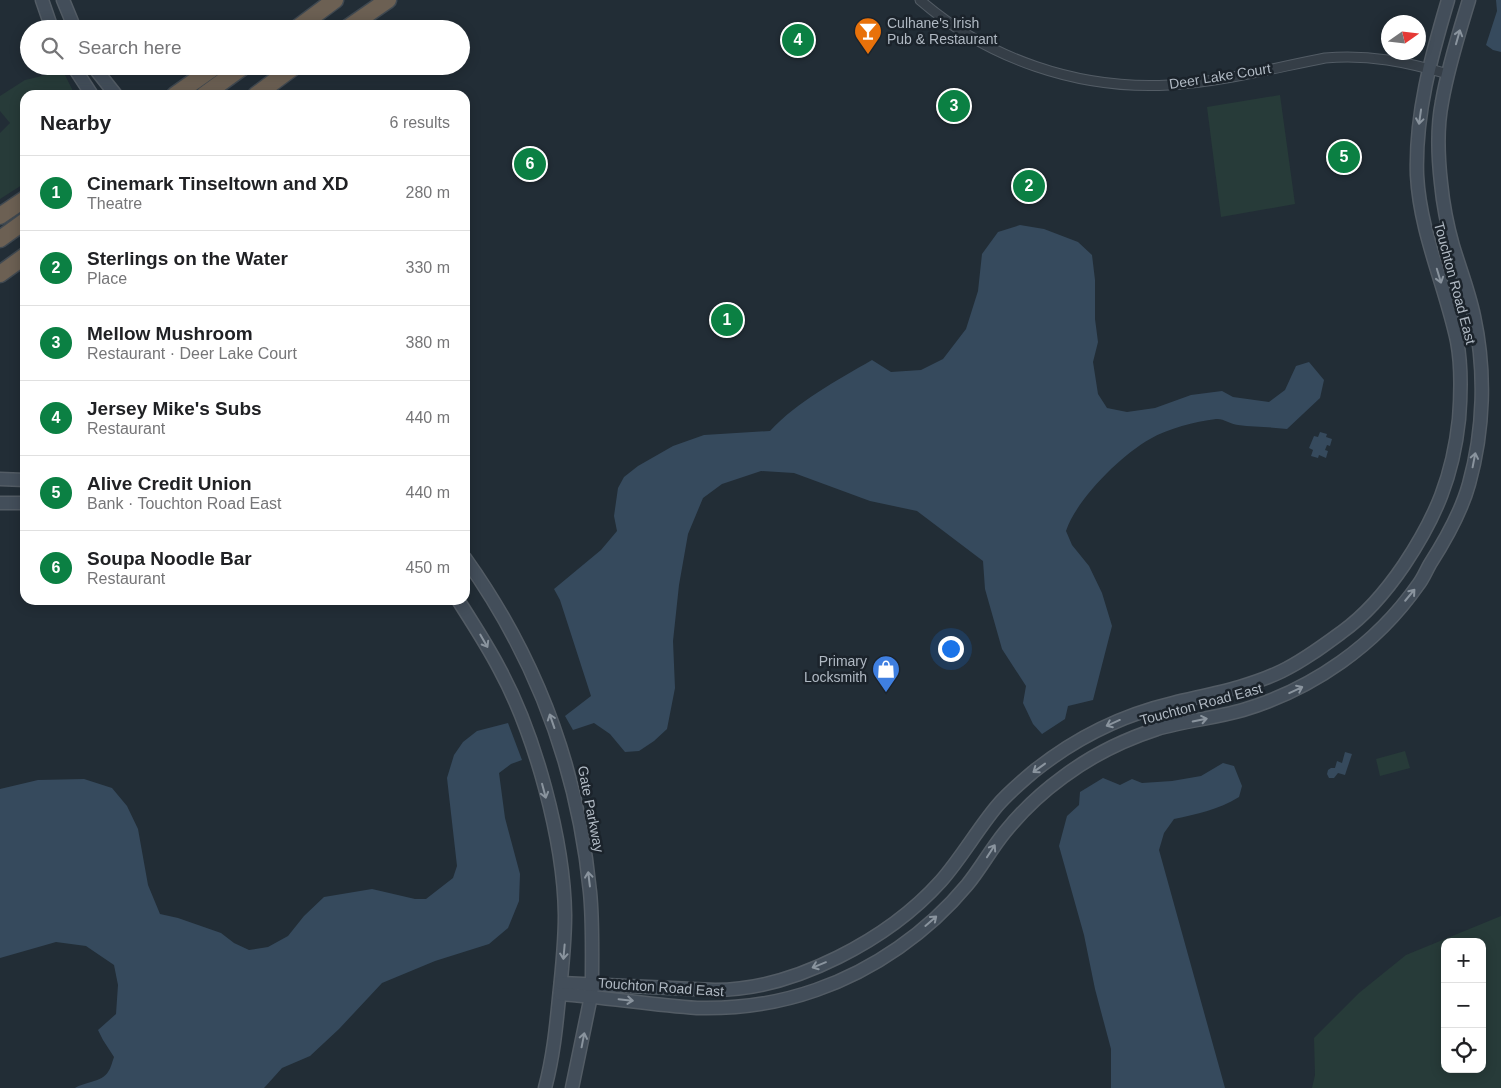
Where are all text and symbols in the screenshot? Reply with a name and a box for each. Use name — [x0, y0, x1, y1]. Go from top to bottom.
place label: Culhane's Irish Pub & Restaurant — [887, 15, 998, 47]
north arrow — [1381, 15, 1426, 60]
bar icon: Culhane's Irish Pub & Restaurant — [853, 16, 883, 55]
search box — [20, 20, 470, 75]
pin: 4 — [782, 21, 814, 59]
one-way arrow — [1454, 29, 1463, 45]
icon: search — [38, 34, 66, 62]
text: Search here — [78, 37, 182, 58]
street label: Deer Lake Court — [1168, 60, 1272, 92]
pin: 3 — [938, 87, 970, 125]
one-way arrow — [1415, 108, 1425, 124]
text: Nearby — [40, 111, 111, 134]
text: 6 results — [390, 114, 450, 131]
pin: 5 — [1328, 138, 1360, 176]
pin: 6 — [514, 145, 546, 183]
pin: 2 — [1013, 167, 1045, 205]
text: Cinemark Tinseltown and XD — [87, 173, 348, 194]
text: 1 — [52, 184, 60, 201]
text: 280 m — [406, 184, 450, 201]
text: Theatre — [87, 195, 142, 212]
street label: Touchton Road East — [1431, 220, 1479, 346]
text: Sterlings on the Water — [87, 248, 288, 269]
text: 2 — [52, 259, 60, 276]
text: 330 m — [406, 259, 450, 276]
one-way arrow — [1434, 268, 1444, 284]
text: Place — [87, 270, 127, 287]
pin: 1 — [711, 301, 743, 339]
text: Mellow Mushroom — [87, 323, 253, 344]
text: 3 — [52, 334, 60, 351]
text: 380 m — [406, 334, 450, 351]
text: Restaurant · Deer Lake Court — [87, 345, 297, 362]
text: Jersey Mike's Subs — [87, 398, 262, 419]
text: 4 — [52, 409, 60, 426]
text: 440 m — [406, 409, 450, 426]
text: Restaurant — [87, 420, 165, 437]
one-way arrow — [1470, 452, 1479, 468]
text: Alive Credit Union — [87, 473, 252, 494]
text: 5 — [52, 484, 60, 501]
text: 440 m — [406, 484, 450, 501]
text: Bank · Touchton Road East — [87, 495, 282, 512]
text: Soupa Noodle Bar — [87, 548, 252, 569]
text: 6 — [52, 559, 60, 576]
text: 450 m — [406, 559, 450, 576]
text: Restaurant — [87, 570, 165, 587]
one-way arrow — [1404, 589, 1416, 602]
one-way arrow — [479, 634, 489, 649]
your location — [938, 636, 964, 662]
place label: Primary Locksmith — [804, 653, 867, 685]
shop icon: Primary Locksmith — [871, 654, 901, 693]
street label: Touchton Road East — [1138, 680, 1264, 728]
one-way arrow — [1288, 684, 1303, 694]
one-way arrow — [547, 714, 556, 729]
one-way arrow — [1191, 715, 1207, 724]
one-way arrow — [1106, 718, 1121, 728]
one-way arrow — [1032, 763, 1046, 773]
street label: Gate Parkway — [575, 764, 607, 854]
one-way arrow — [540, 783, 550, 799]
one-way arrow — [987, 845, 997, 859]
one-way arrow — [584, 871, 594, 887]
one-way arrow — [925, 915, 938, 927]
map controls — [1441, 938, 1486, 1073]
button: + — [1441, 938, 1486, 983]
one-way arrow — [559, 944, 569, 960]
one-way arrow — [812, 960, 827, 970]
street label: Touchton Road East — [598, 975, 725, 999]
button: − — [1441, 983, 1486, 1028]
one-way arrow — [617, 995, 633, 1005]
button: locate — [1441, 1028, 1486, 1073]
one-way arrow — [578, 1033, 588, 1049]

